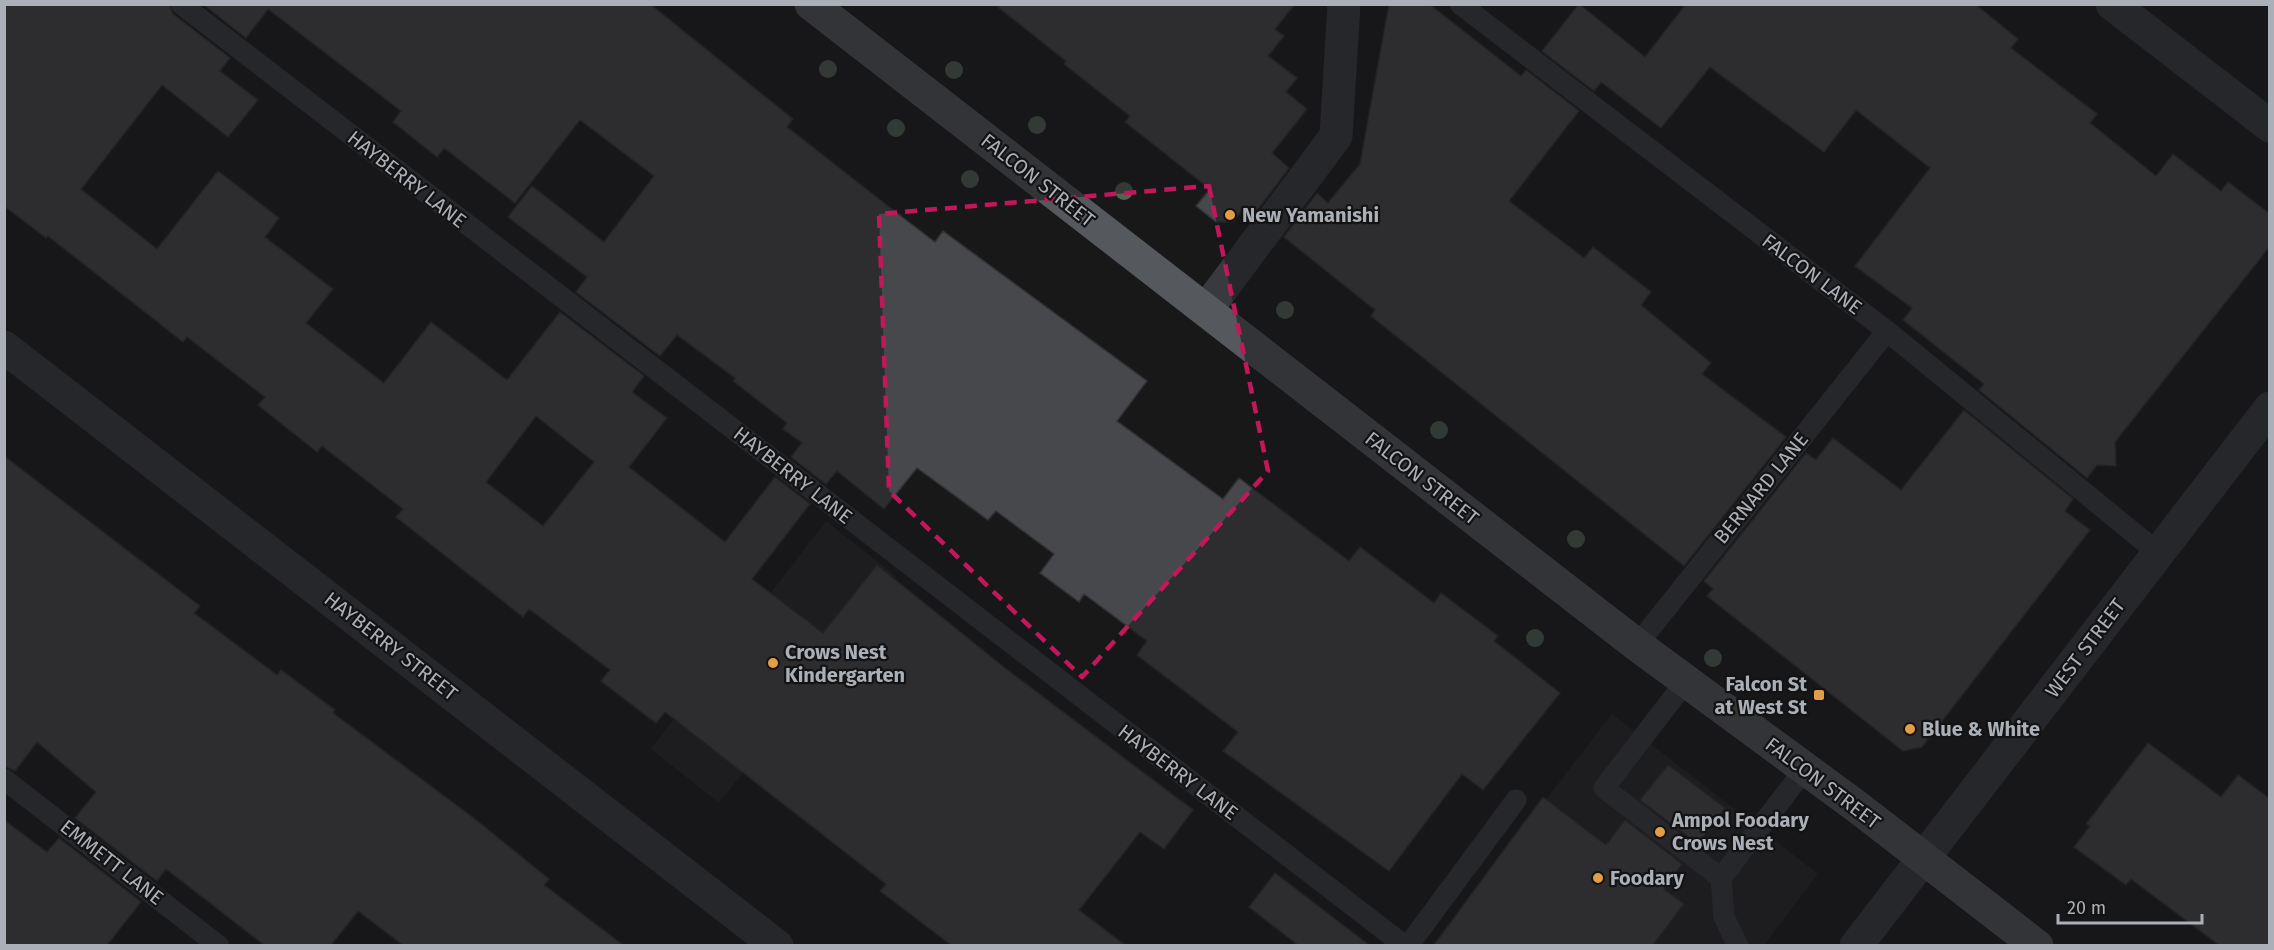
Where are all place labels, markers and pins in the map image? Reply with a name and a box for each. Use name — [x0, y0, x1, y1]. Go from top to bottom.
place label: New Yamanishi — [1242, 203, 1379, 227]
marker: New Yamanishi — [1223, 208, 1237, 222]
place label: Crows Nest Kindergarten — [785, 640, 905, 687]
marker: Crows Nest Kindergarten — [766, 656, 780, 670]
place label: Falcon St at West St — [1715, 672, 1807, 719]
marker: Falcon St at West St — [1812, 688, 1826, 702]
place label: Blue & White — [1922, 717, 2040, 741]
marker: Blue & White — [1903, 722, 1917, 736]
place label: Ampol Foodary Crows Nest — [1671, 808, 1809, 855]
marker: Ampol Foodary Crows Nest — [1653, 825, 1667, 839]
place label: Foodary — [1610, 866, 1684, 890]
marker: Foodary — [1591, 871, 1605, 885]

